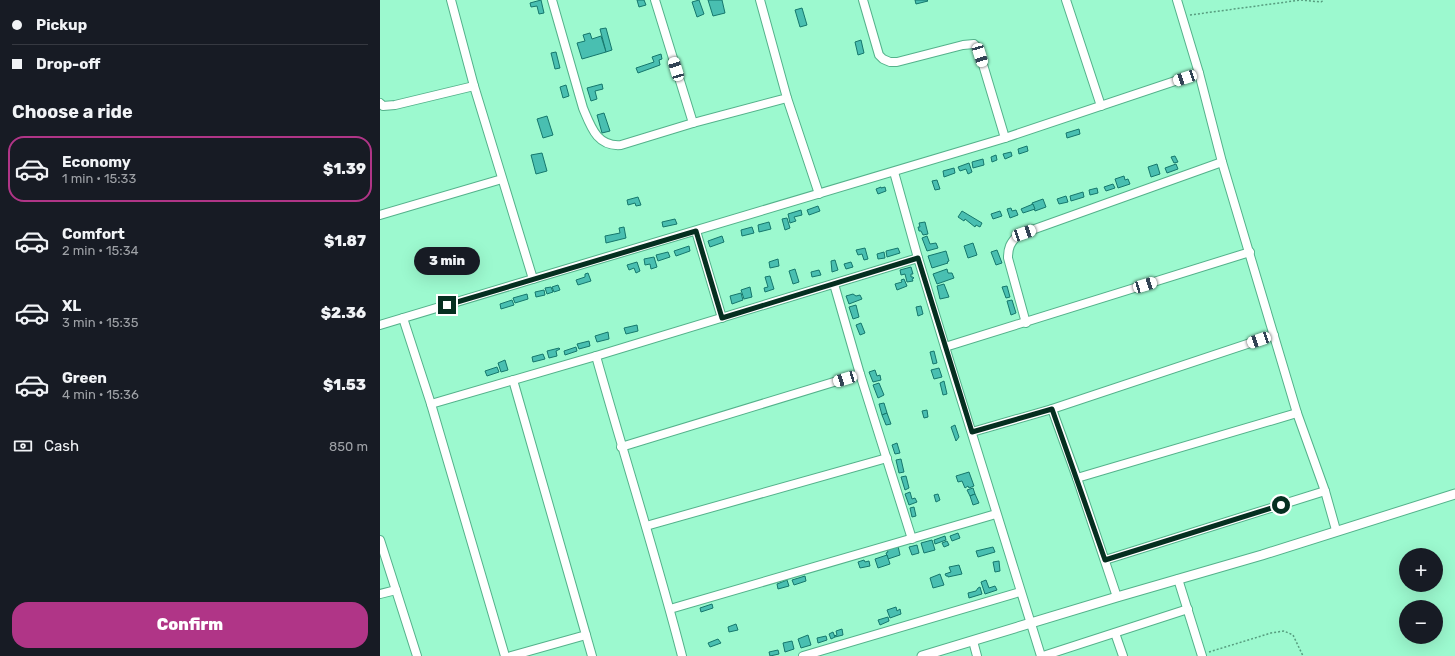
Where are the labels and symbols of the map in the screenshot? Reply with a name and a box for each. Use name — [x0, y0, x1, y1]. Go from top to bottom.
car — [971, 42, 989, 68]
car — [667, 56, 685, 82]
car — [1172, 69, 1198, 87]
car — [1011, 223, 1037, 243]
callout: 3 min — [414, 247, 480, 275]
car — [1132, 276, 1158, 294]
route end — [438, 296, 456, 314]
car — [1246, 330, 1272, 350]
car — [832, 370, 858, 388]
route start — [1272, 496, 1290, 514]

